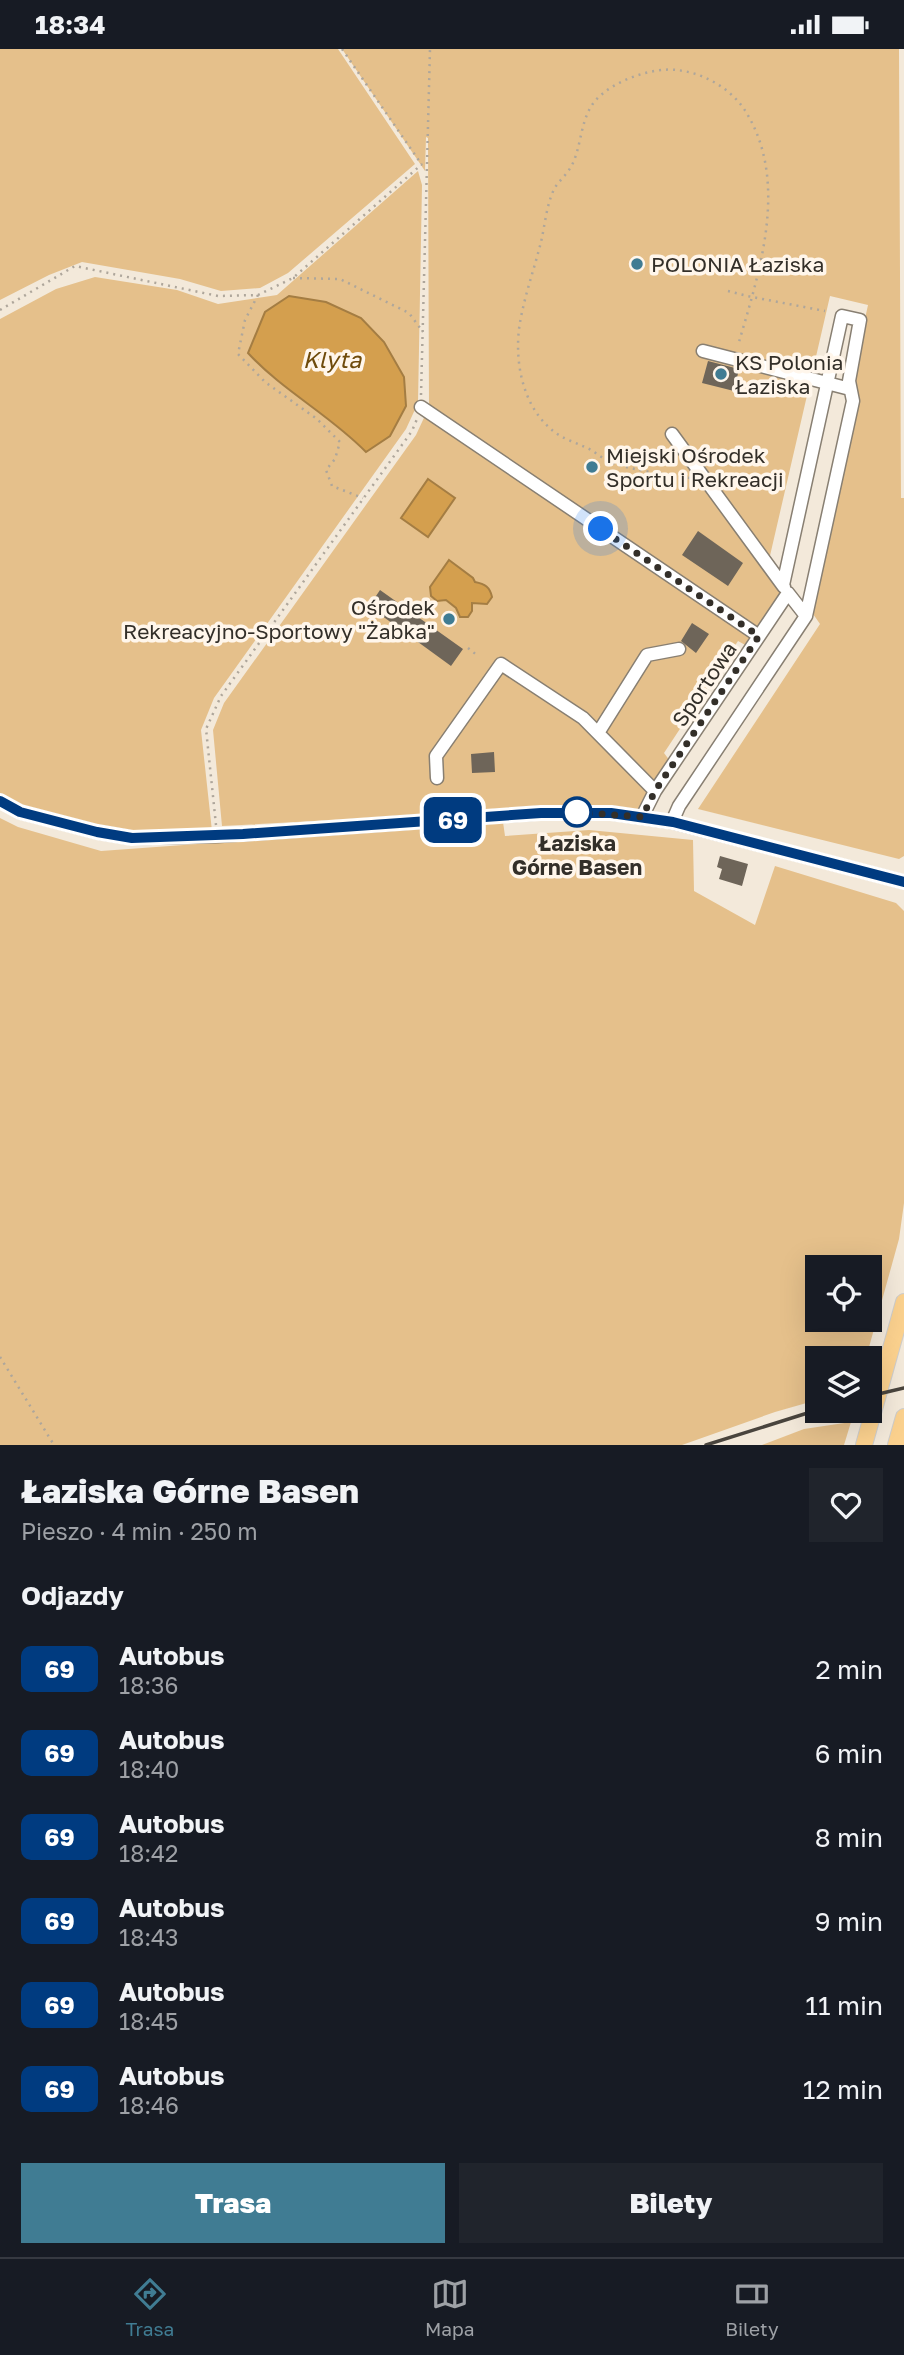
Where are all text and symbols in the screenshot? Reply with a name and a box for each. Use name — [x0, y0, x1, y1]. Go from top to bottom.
text: 18:34 — [35, 9, 105, 40]
place label: POLONIA Łaziska — [651, 251, 824, 277]
marker: POLONIA Łaziska — [629, 256, 645, 272]
water label: Klyta — [303, 345, 362, 373]
place label: KS Polonia Łaziska — [735, 349, 843, 399]
marker: KS Polonia Łaziska — [713, 366, 729, 382]
place label: Miejski Ośrodek Sportu i Rekreacji — [606, 442, 784, 492]
marker: Miejski Ośrodek Sportu i Rekreacji — [584, 459, 600, 475]
your location — [583, 511, 618, 546]
place label: Ośrodek Rekreacyjno-Sportowy "Żabka" — [123, 594, 435, 644]
marker: Ośrodek Rekreacyjno-Sportowy "Żabka" — [441, 611, 457, 627]
street label: Sportowa — [666, 637, 742, 731]
line badge: 69 — [421, 797, 484, 843]
marker: Łaziska Górne Basen — [562, 797, 592, 827]
text: 69 — [438, 805, 468, 834]
place label: Łaziska Górne Basen — [512, 830, 642, 880]
map controls — [805, 1255, 882, 1423]
button: locate — [805, 1255, 882, 1332]
button: layers — [805, 1346, 882, 1423]
button: heart — [809, 1468, 883, 1542]
text: Łaziska Górne Basen — [21, 1471, 359, 1510]
text: Pieszo · 4 min · 250 m — [21, 1517, 258, 1545]
text: Odjazdy — [21, 1580, 124, 1611]
text: Autobus — [119, 1640, 225, 1671]
text: 69 — [44, 1654, 75, 1683]
text: 2 min — [815, 1654, 883, 1685]
text: 18:36 — [119, 1671, 178, 1699]
text: Autobus — [119, 1724, 225, 1755]
text: 69 — [44, 1738, 75, 1767]
text: 6 min — [815, 1738, 883, 1769]
text: 18:40 — [119, 1755, 179, 1783]
text: Autobus — [119, 1808, 225, 1839]
text: 69 — [44, 1822, 75, 1851]
text: 8 min — [815, 1822, 883, 1853]
text: 18:42 — [119, 1839, 178, 1867]
text: Autobus — [119, 1892, 225, 1923]
text: 69 — [44, 1906, 75, 1935]
text: 9 min — [815, 1906, 883, 1937]
text: 18:43 — [119, 1923, 179, 1951]
text: Autobus — [119, 1976, 225, 2007]
text: 69 — [44, 1990, 75, 2019]
text: 11 min — [805, 1990, 883, 2021]
text: 18:45 — [119, 2007, 178, 2035]
text: Autobus — [119, 2060, 225, 2091]
text: 69 — [44, 2074, 75, 2103]
text: 12 min — [803, 2074, 883, 2105]
text: 18:46 — [119, 2091, 179, 2119]
button: Trasa — [21, 2163, 445, 2243]
button: Bilety — [459, 2163, 883, 2243]
tab: Trasa — [125, 2275, 174, 2340]
tab: Mapa — [425, 2275, 474, 2340]
tab: Bilety — [725, 2275, 779, 2340]

